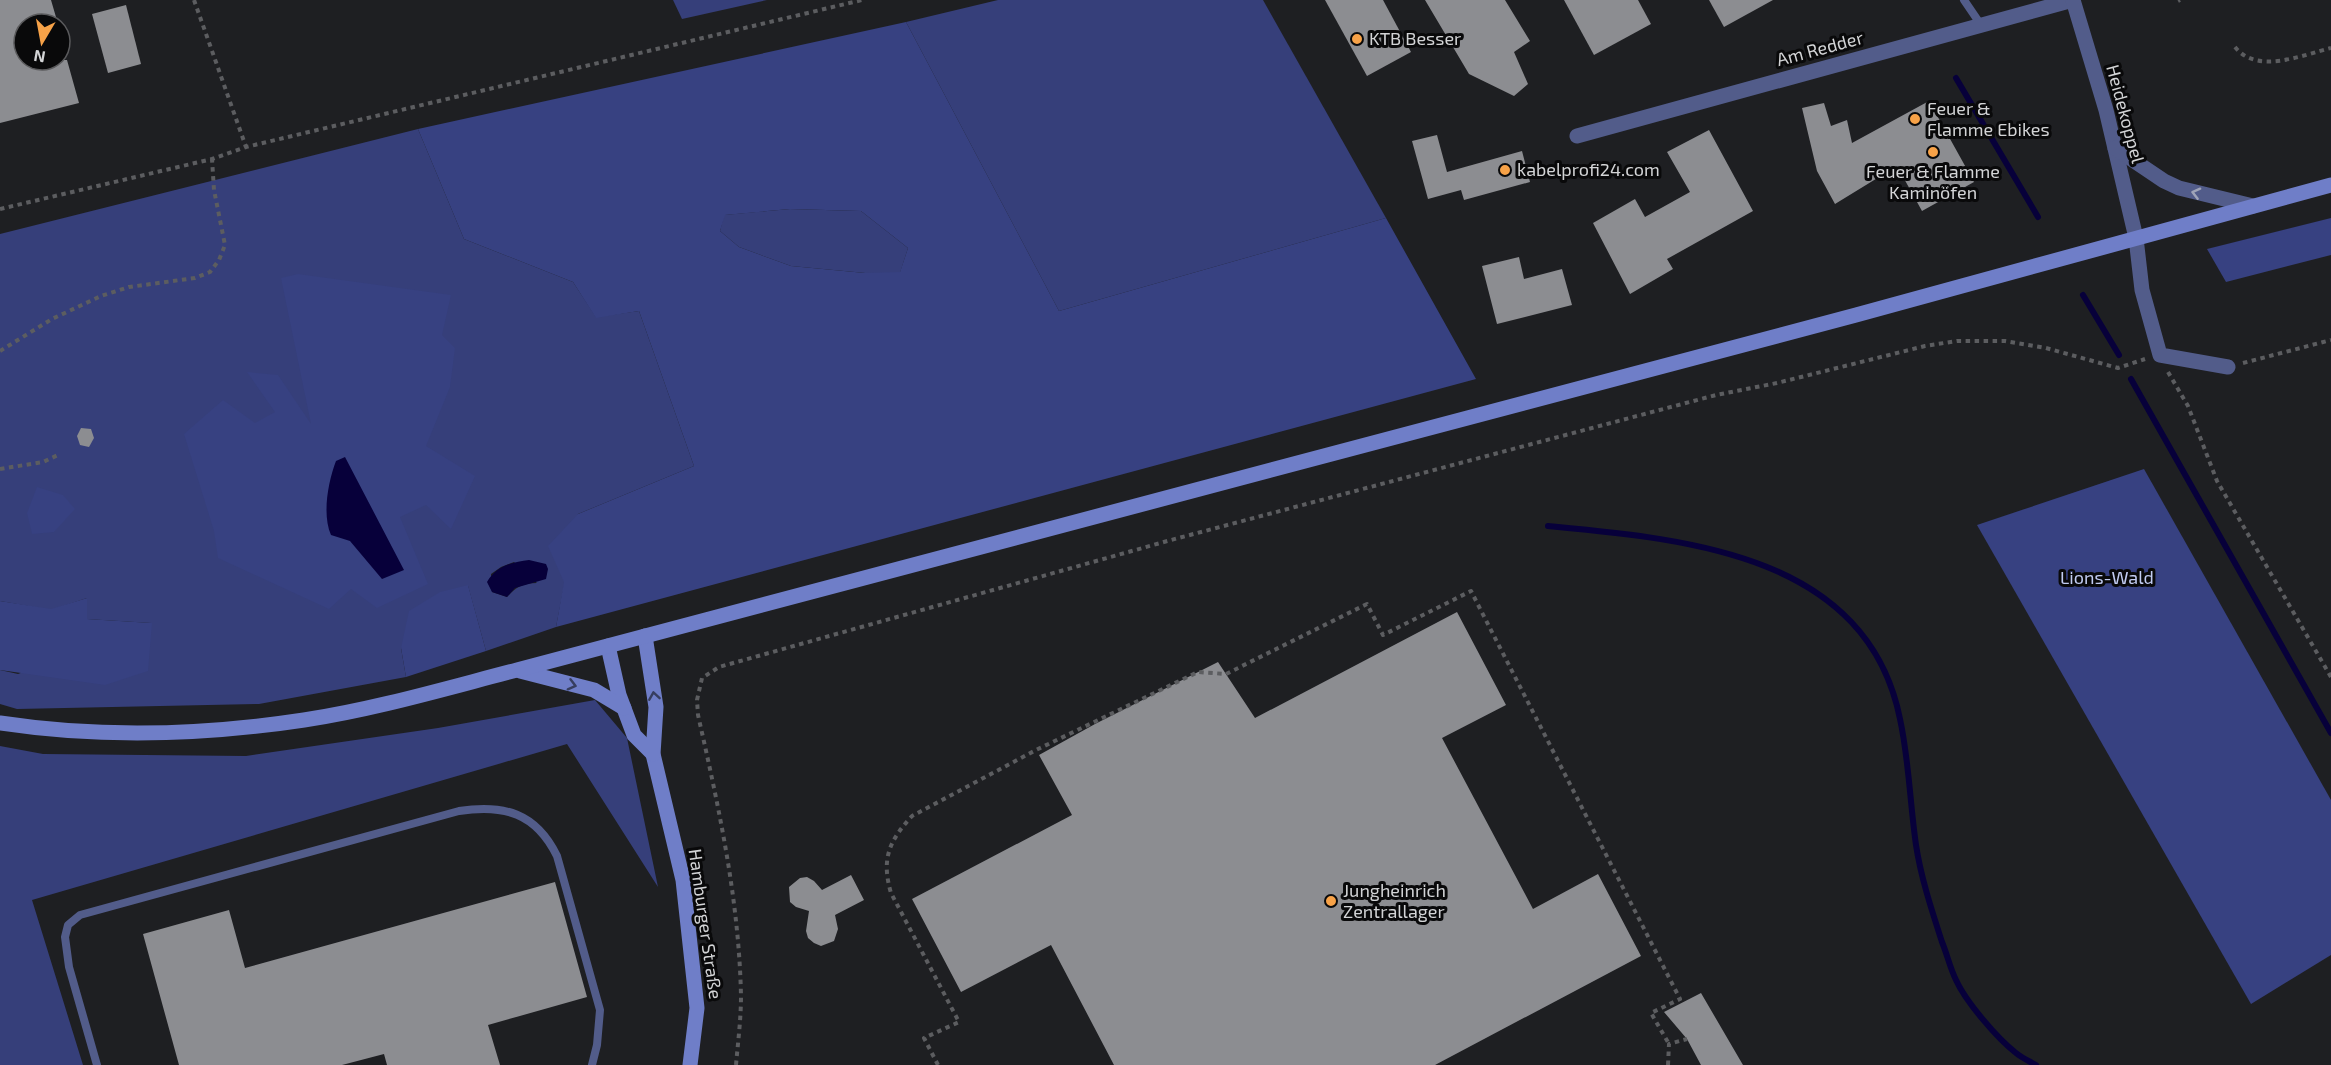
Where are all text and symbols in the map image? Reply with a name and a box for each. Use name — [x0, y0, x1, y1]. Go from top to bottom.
north arrow — [12, 12, 72, 72]
street label: Am Redder — [1774, 26, 1866, 70]
place label: KTB Besser — [1369, 27, 1461, 49]
marker: KTB Besser — [1350, 32, 1364, 46]
text: N — [32, 47, 47, 68]
street label: Heidekoppel — [2102, 62, 2150, 166]
place label: Feuer & Flamme Ebikes — [1927, 97, 2050, 140]
marker: Feuer & Flamme Ebikes — [1908, 112, 1922, 126]
marker: Feuer & Flamme Kaminöfen — [1926, 145, 1940, 159]
place label: kabelprofi24.com — [1517, 158, 1660, 180]
place label: Feuer & Flamme Kaminöfen — [1866, 160, 2000, 203]
marker: kabelprofi24.com — [1498, 163, 1512, 177]
one-way arrow — [2192, 187, 2202, 200]
park label: Lions-Wald — [2060, 566, 2154, 588]
one-way arrow — [567, 677, 577, 690]
one-way arrow — [649, 691, 661, 701]
street label: Hamburger Straße — [685, 847, 727, 1000]
place label: Jungheinrich Zentrallager — [1343, 879, 1446, 922]
marker: Jungheinrich Zentrallager — [1324, 894, 1338, 908]

